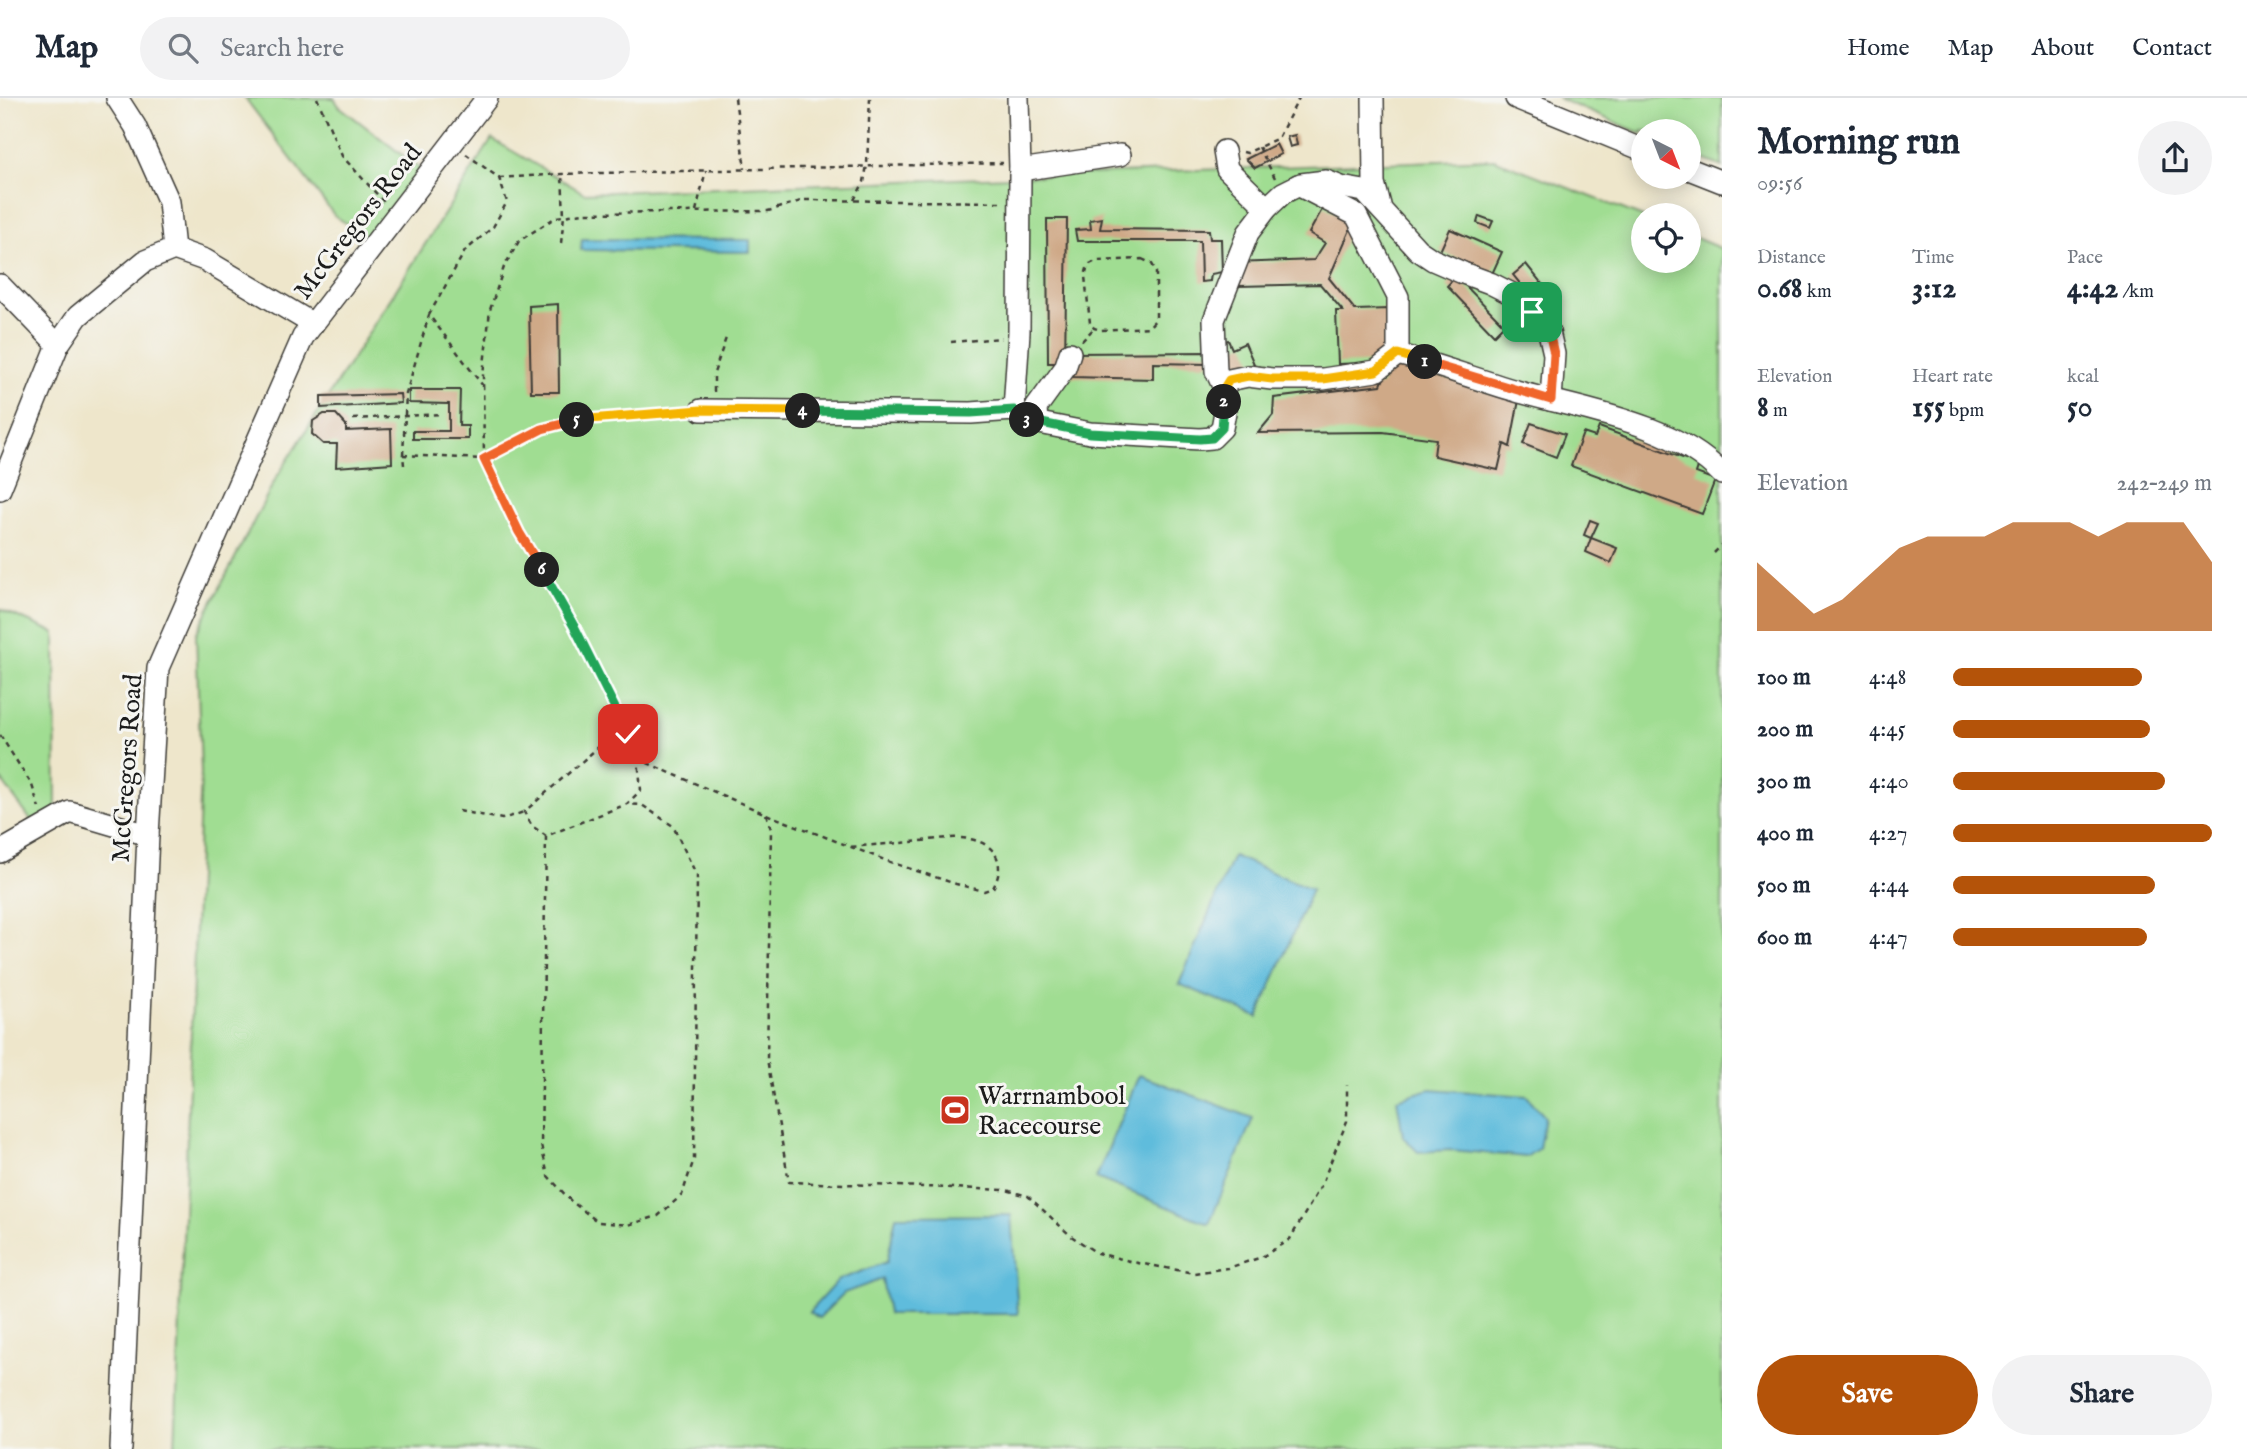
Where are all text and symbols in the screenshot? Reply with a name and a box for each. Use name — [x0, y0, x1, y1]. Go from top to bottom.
search box — [140, 17, 630, 80]
text: Map — [35, 27, 98, 69]
icon: search — [164, 29, 202, 67]
text: Search here — [220, 32, 344, 65]
text: Home — [1847, 33, 1910, 64]
text: Map — [1948, 33, 1994, 64]
text: About — [2032, 33, 2094, 64]
text: Contact — [2132, 33, 2212, 64]
north arrow — [1631, 119, 1701, 189]
map controls — [1631, 119, 1701, 273]
text: Morning run — [1757, 119, 1960, 167]
button: share — [2138, 121, 2212, 195]
street label: McGregors Road — [287, 137, 429, 306]
text: 09:56 — [1757, 169, 1802, 198]
button: locate — [1631, 203, 1701, 273]
text: Distance — [1757, 246, 1826, 270]
text: Time — [1912, 246, 1954, 270]
text: Pace — [2067, 246, 2103, 270]
text: 0.68 — [1757, 270, 1803, 308]
text: 3:12 — [1912, 270, 1956, 308]
text: 4:42 — [2067, 270, 2118, 308]
text: km — [1803, 280, 1832, 304]
text: /km — [2118, 280, 2154, 304]
pin — [1502, 282, 1562, 342]
icon: arrive — [1513, 293, 1551, 331]
pin: 1 — [1408, 344, 1442, 380]
text: 1 — [1421, 349, 1428, 373]
text: Elevation — [1757, 365, 1832, 389]
text: Heart rate — [1912, 365, 1993, 389]
text: kcal — [2067, 365, 2099, 389]
pin: 2 — [1206, 384, 1242, 420]
text: 2 — [1219, 389, 1228, 413]
text: 8 — [1757, 389, 1769, 427]
text: 155 — [1912, 389, 1945, 427]
text: 50 — [2067, 389, 2093, 427]
pin: 4 — [786, 394, 820, 428]
text: 4 — [798, 398, 807, 422]
text: m — [1769, 399, 1788, 423]
text: bpm — [1945, 399, 1984, 423]
pin: 5 — [560, 402, 594, 438]
pin: 3 — [1010, 402, 1044, 438]
text: 5 — [573, 407, 580, 431]
text: 3 — [1023, 407, 1030, 431]
text: Elevation — [1757, 469, 1848, 498]
text: 242–249 m — [2117, 469, 2212, 498]
pin: 6 — [524, 552, 560, 588]
text: 6 — [537, 557, 546, 581]
text: 100 m — [1757, 663, 1811, 692]
text: 4:48 — [1869, 663, 1907, 692]
street label: McGregors Road — [104, 673, 151, 863]
pin — [598, 704, 658, 764]
icon: check — [609, 715, 647, 753]
text: 200 m — [1757, 715, 1813, 744]
text: 4:45 — [1869, 715, 1906, 744]
text: 300 m — [1757, 767, 1811, 796]
text: 4:40 — [1869, 767, 1909, 796]
text: 400 m — [1757, 819, 1814, 848]
text: 4:27 — [1869, 819, 1908, 848]
text: 500 m — [1757, 871, 1811, 900]
text: 4:44 — [1869, 871, 1909, 900]
text: 600 m — [1757, 923, 1812, 952]
text: 4:47 — [1869, 923, 1908, 952]
place label: Warrnambool Racecourse — [978, 1080, 1126, 1143]
sports icon: Warrnambool Racecourse — [938, 1093, 972, 1127]
button: Save — [1757, 1355, 1978, 1435]
button: Share — [1992, 1355, 2212, 1435]

